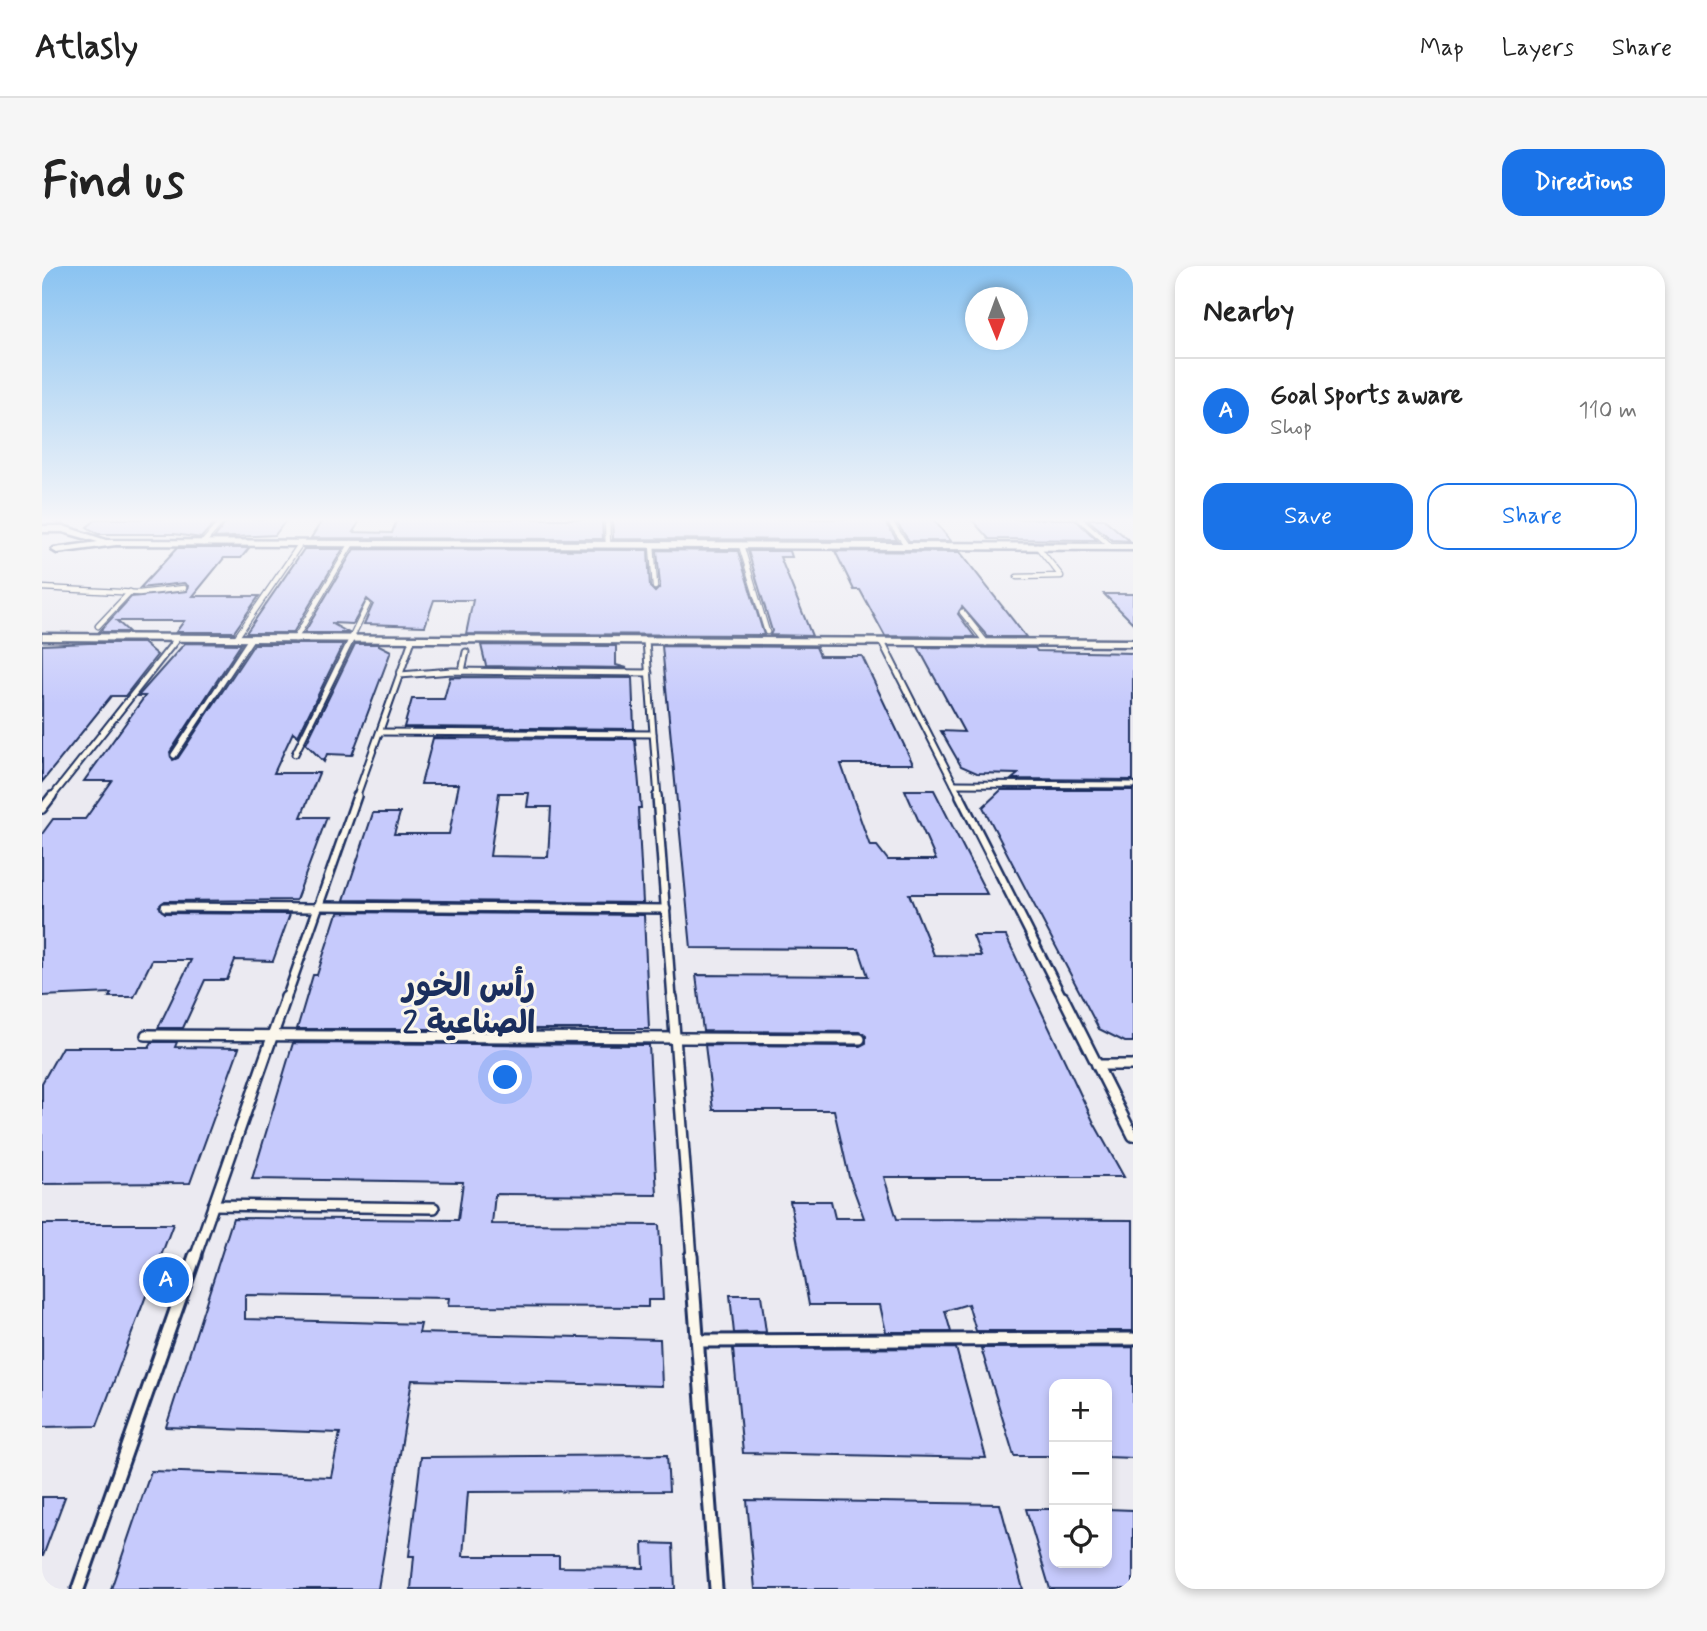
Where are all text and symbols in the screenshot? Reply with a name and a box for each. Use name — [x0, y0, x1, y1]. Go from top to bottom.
text: Atlasly — [35, 26, 138, 70]
text: Map — [1420, 33, 1464, 64]
text: Layers — [1502, 33, 1574, 64]
text: Share — [1612, 33, 1672, 64]
button: Directions — [1502, 149, 1665, 216]
text: Find us — [42, 150, 185, 215]
north arrow — [965, 287, 1028, 350]
text: Nearby — [1203, 292, 1294, 331]
text: Goal sports aware — [1270, 379, 1463, 413]
text: A — [1218, 396, 1234, 426]
text: 110 m — [1578, 396, 1637, 426]
text: Shop — [1270, 413, 1312, 443]
button: Save — [1203, 483, 1413, 550]
button: Share — [1427, 483, 1637, 550]
district label: رأس الخور الصناعية 2 — [400, 966, 536, 1045]
your location — [488, 1060, 522, 1094]
pin: A — [143, 1254, 189, 1306]
map controls — [1049, 1379, 1112, 1568]
button: + — [1049, 1379, 1112, 1442]
button: − — [1049, 1442, 1112, 1505]
button: locate — [1049, 1505, 1112, 1568]

